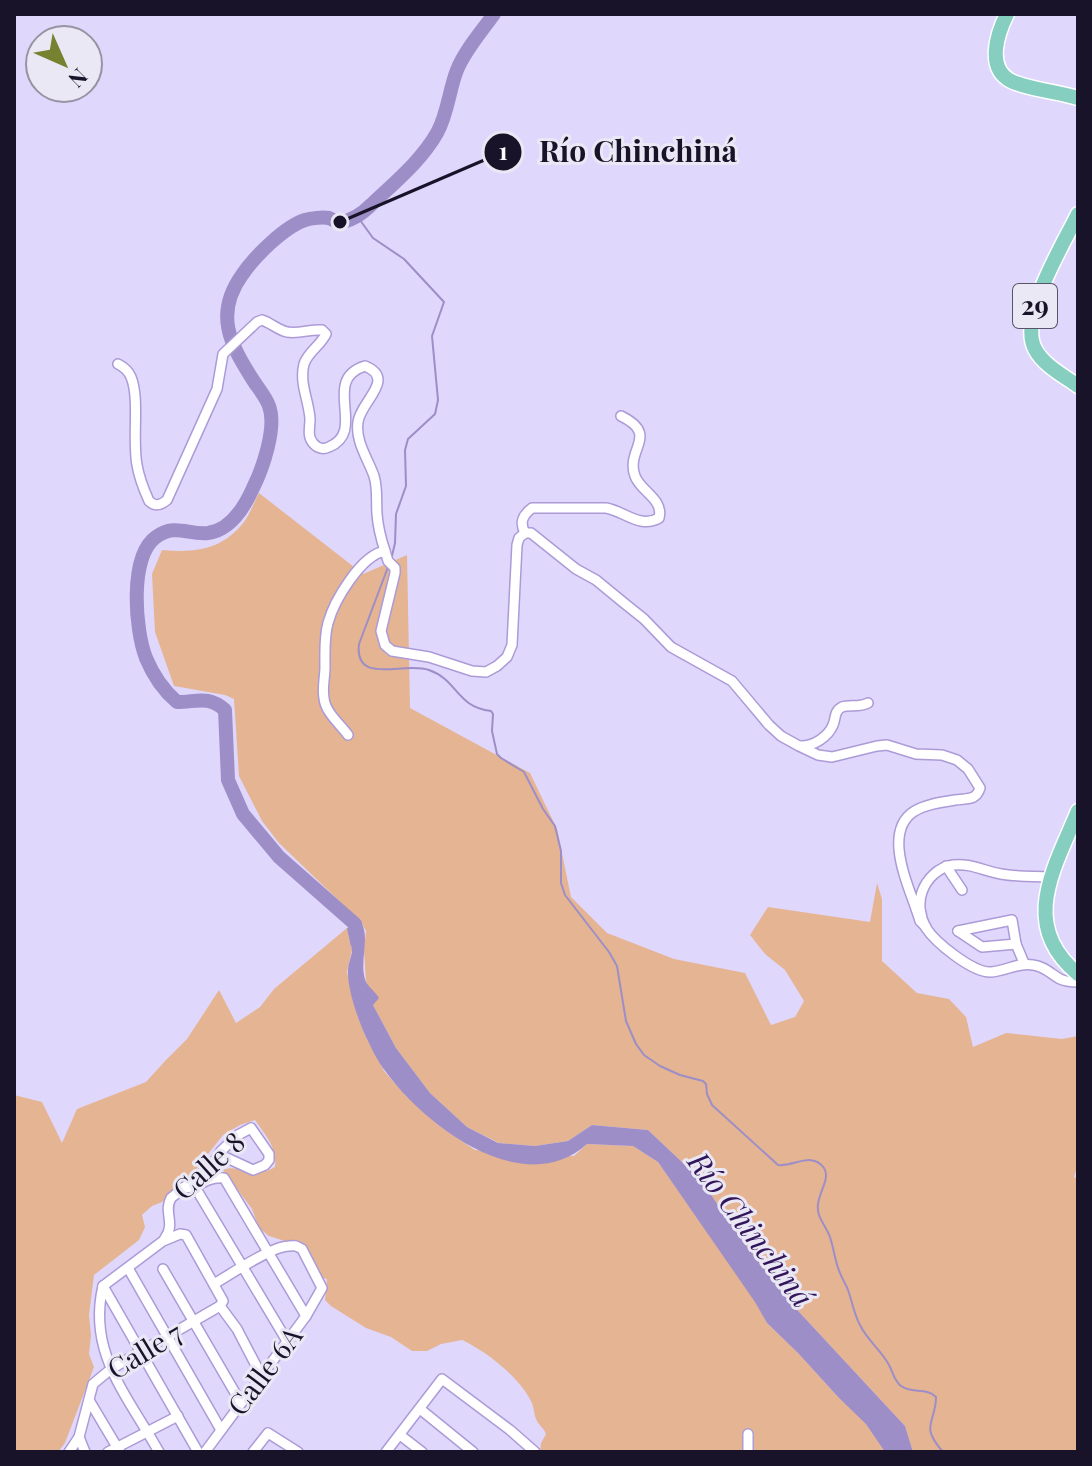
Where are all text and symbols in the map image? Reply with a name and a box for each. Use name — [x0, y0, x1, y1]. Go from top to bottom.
north arrow — [24, 24, 104, 104]
text: N — [63, 63, 95, 95]
callout: Río Chinchiná — [483, 125, 753, 179]
text: Río Chinchiná — [539, 130, 737, 170]
text: 1 — [498, 134, 508, 166]
road number: 29 — [1013, 284, 1057, 328]
street label: Calle 8 — [164, 1123, 252, 1207]
water label: Río Chinchiná — [679, 1142, 823, 1315]
street label: Calle 7 — [100, 1313, 189, 1387]
street label: Calle 6A — [218, 1318, 310, 1422]

